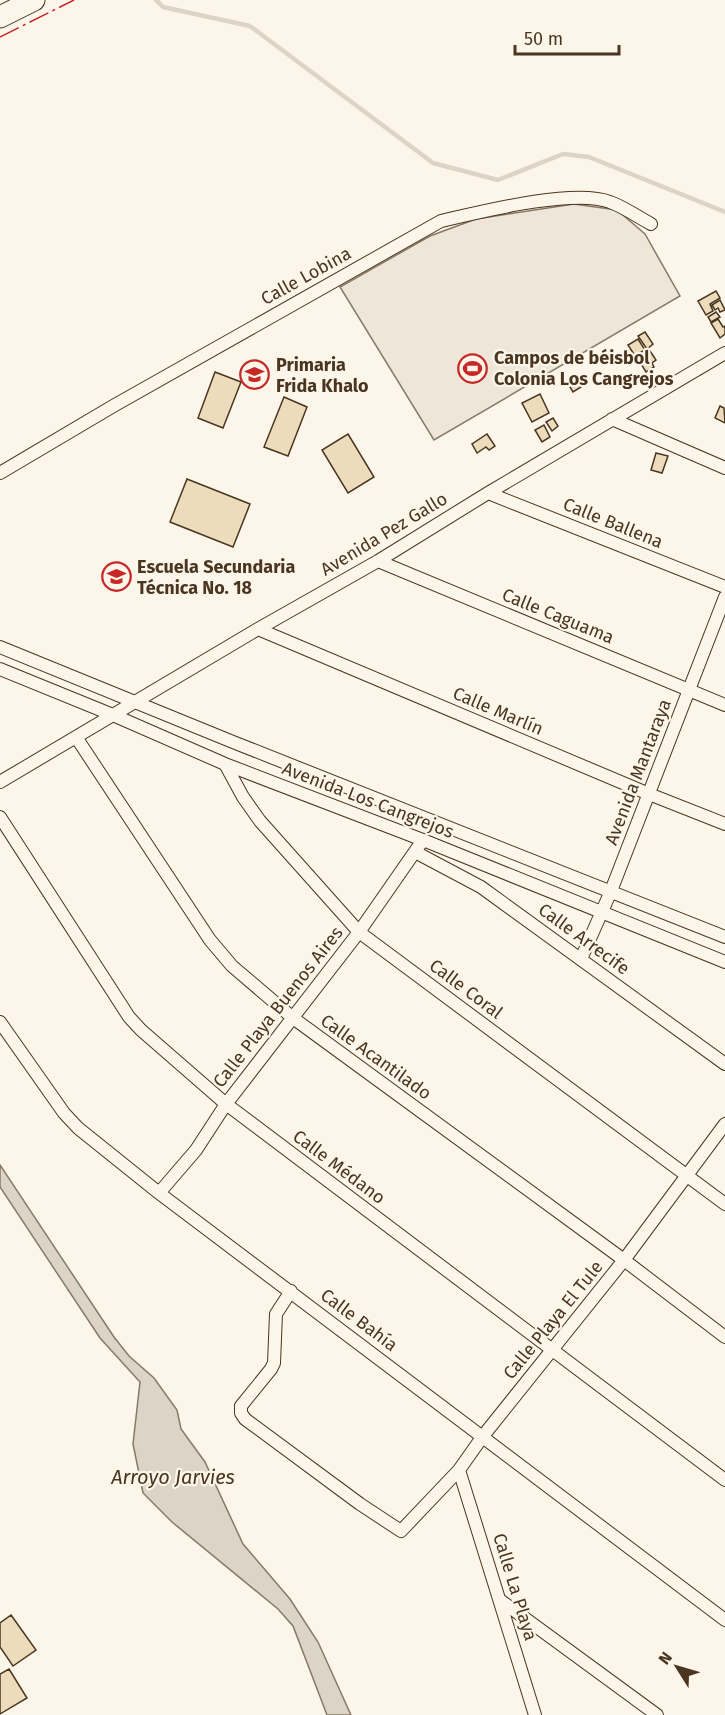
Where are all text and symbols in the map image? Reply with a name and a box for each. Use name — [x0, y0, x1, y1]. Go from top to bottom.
scale bar — [515, 18, 618, 56]
text: 50 m — [524, 28, 563, 50]
street label: Calle Lobina — [257, 242, 355, 310]
place label: Campos de béisbol Colonia Los Cangrejos — [494, 347, 674, 390]
sports icon: Campos de béisbol Colonia Los Cangrejos — [457, 352, 489, 384]
place label: Primaria Frida Khalo — [276, 354, 369, 397]
school or university icon: Primaria Frida Khalo — [239, 359, 271, 391]
street label: Avenida Pez Gallo — [317, 487, 451, 581]
street label: Calle Ballena — [560, 493, 666, 553]
place label: Escuela Secundaria Técnica No. 18 — [137, 556, 295, 599]
school or university icon: Escuela Secundaria Técnica No. 18 — [100, 561, 132, 593]
street label: Calle Caguama — [499, 584, 617, 648]
street label: Calle Marlín — [449, 682, 547, 740]
street label: Avenida Mantaraya — [600, 696, 676, 848]
street label: Avenida Los Cangrejos — [279, 757, 457, 843]
street label: Calle Arrecife — [534, 899, 634, 979]
street label: Calle Playa Buenos Aires — [208, 922, 348, 1092]
street label: Calle Coral — [425, 954, 507, 1024]
street label: Calle Acantilado — [316, 1009, 436, 1105]
street label: Calle Médano — [288, 1125, 390, 1209]
street label: Calle Playa El Tule — [498, 1256, 608, 1384]
street label: Calle Bahía — [316, 1284, 402, 1356]
water label: Arroyo Jarvies — [110, 1465, 235, 1489]
street label: Calle La Playa — [488, 1531, 542, 1643]
north arrow — [647, 1637, 707, 1697]
text: N — [655, 1648, 676, 1668]

